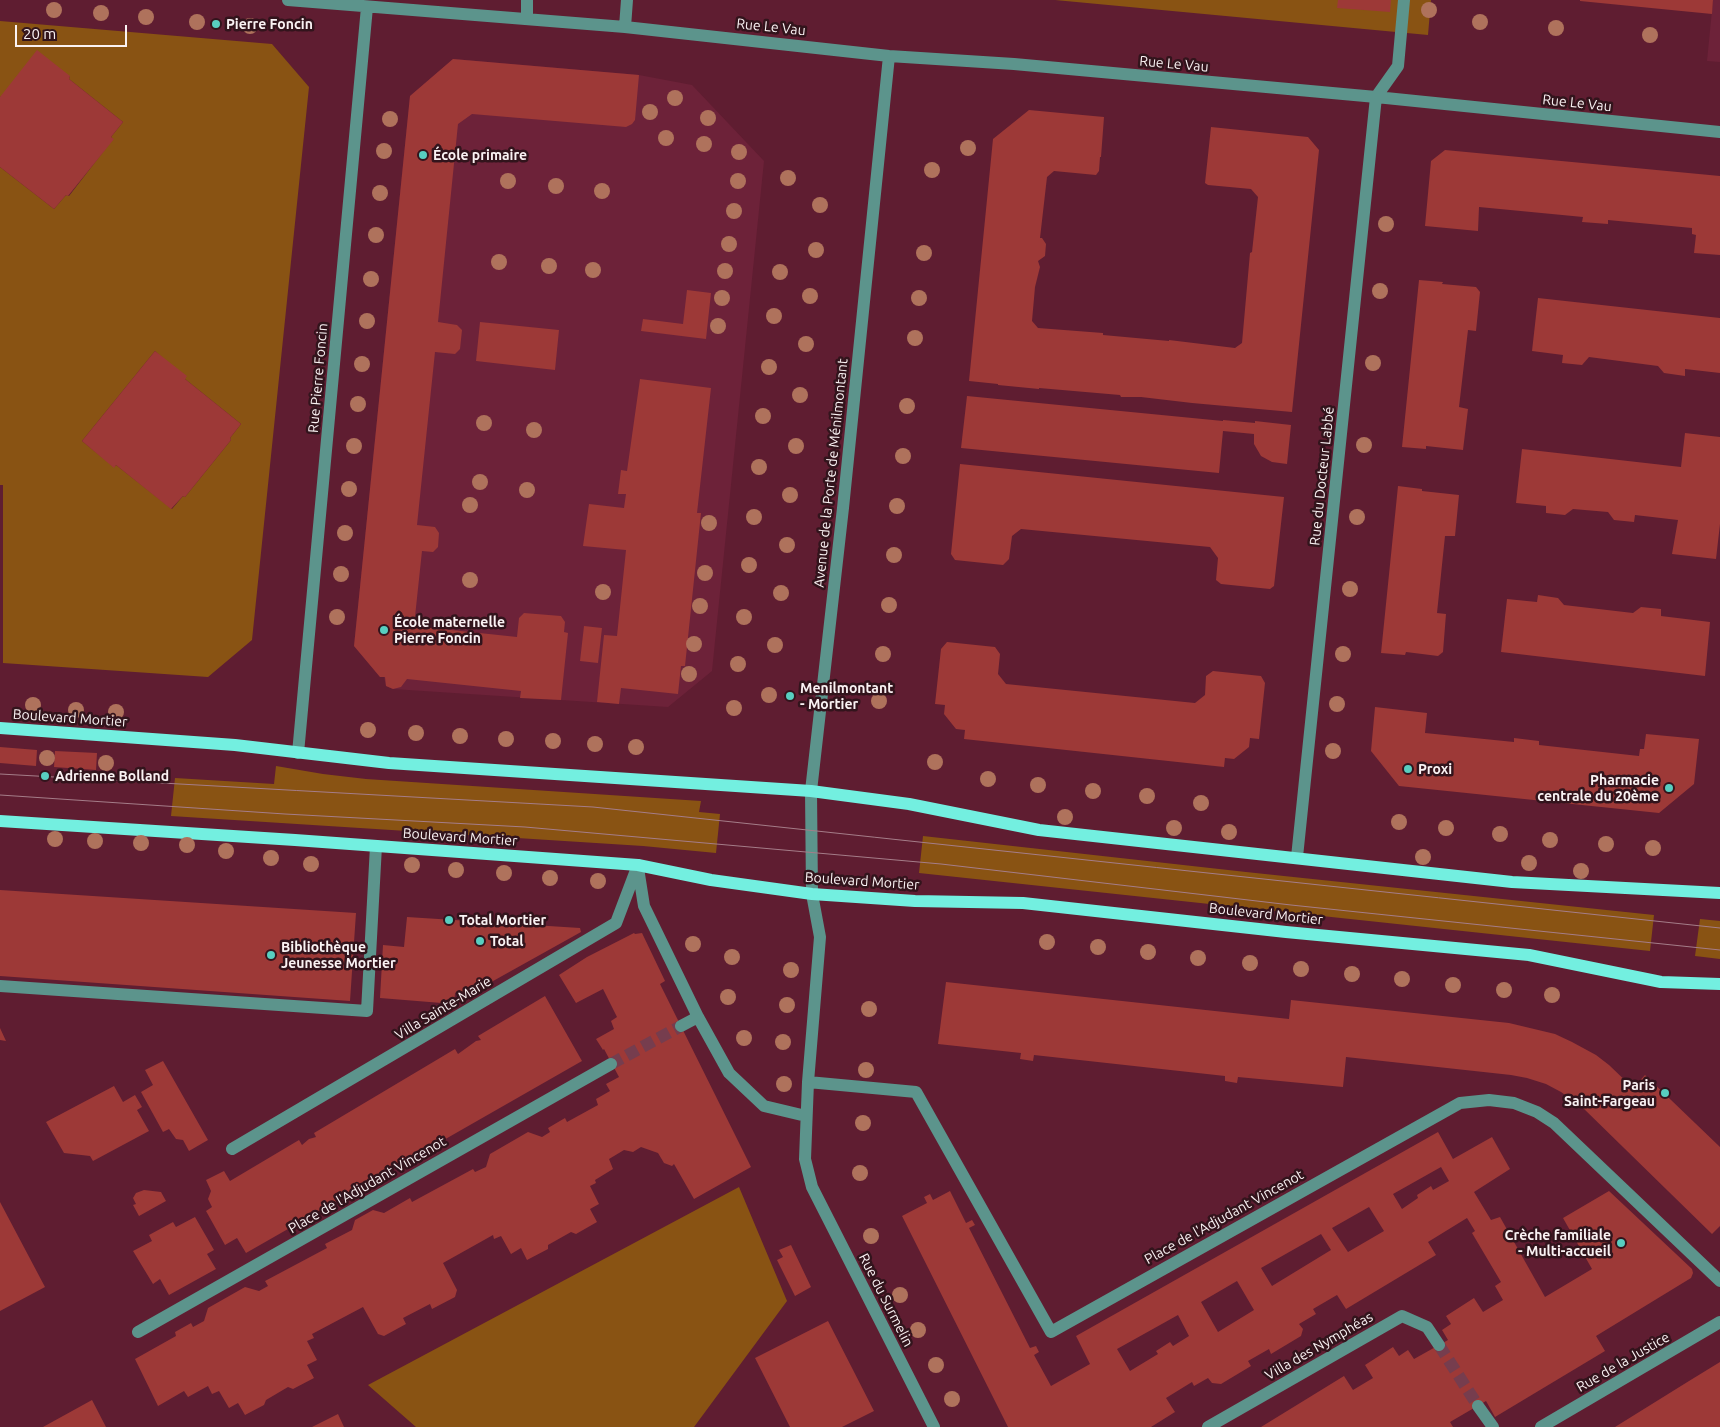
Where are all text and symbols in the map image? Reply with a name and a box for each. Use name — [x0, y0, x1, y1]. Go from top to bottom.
scale bar — [18, 15, 130, 47]
street label: Rue Le Vau — [736, 15, 806, 39]
place label: Pierre Foncin — [226, 16, 313, 32]
marker: Pierre Foncin — [210, 18, 222, 30]
text: 20 m — [23, 25, 56, 42]
street label: Rue Le Vau — [1139, 53, 1209, 75]
street label: Rue Le Vau — [1542, 91, 1612, 115]
place label: École primaire — [433, 147, 527, 163]
marker: École primaire — [417, 149, 429, 161]
street label: Rue Pierre Foncin — [305, 322, 331, 434]
street label: Avenue de la Porte de Ménilmontant — [811, 358, 851, 588]
street label: Rue du Docteur Labbé — [1306, 406, 1338, 546]
place label: École maternelle Pierre Foncin — [394, 614, 505, 646]
marker: École maternelle Pierre Foncin — [378, 624, 390, 636]
place label: Menilmontant - Mortier — [800, 680, 893, 712]
marker: Menilmontant - Mortier — [784, 690, 796, 702]
street label: Boulevard Mortier — [12, 706, 128, 730]
place label: Proxi — [1418, 761, 1452, 777]
marker: Proxi — [1402, 763, 1414, 775]
place label: Adrienne Bolland — [55, 768, 169, 784]
marker: Adrienne Bolland — [39, 770, 51, 782]
place label: Pharmacie centrale du 20ème — [1537, 772, 1659, 804]
marker: Pharmacie centrale du 20ème — [1663, 782, 1675, 794]
street label: Boulevard Mortier — [402, 825, 518, 849]
street label: Boulevard Mortier — [804, 869, 920, 893]
street label: Boulevard Mortier — [1208, 900, 1324, 928]
place label: Total Mortier — [459, 912, 546, 928]
marker: Total Mortier — [443, 914, 455, 926]
place label: Total — [490, 933, 524, 949]
marker: Total — [474, 935, 486, 947]
place label: Bibliothèque Jeunesse Mortier — [281, 939, 396, 972]
marker: Bibliothèque Jeunesse Mortier — [265, 949, 277, 961]
street label: Villa Sainte-Marie — [392, 973, 494, 1043]
place label: Paris Saint-Fargeau — [1564, 1077, 1655, 1110]
marker: Paris Saint-Fargeau — [1659, 1087, 1671, 1099]
street label: Place de l'Adjudant Vincenot — [285, 1133, 449, 1237]
street label: Place de l'Adjudant Vincenot — [1142, 1166, 1306, 1268]
place label: Crèche familiale - Multi-accueil — [1505, 1227, 1611, 1260]
marker: Crèche familiale - Multi-accueil — [1615, 1237, 1627, 1249]
street label: Rue du Surmelin — [855, 1251, 917, 1349]
street label: Villa des Nymphéas — [1262, 1308, 1376, 1384]
street label: Rue de la Justice — [1573, 1328, 1673, 1396]

